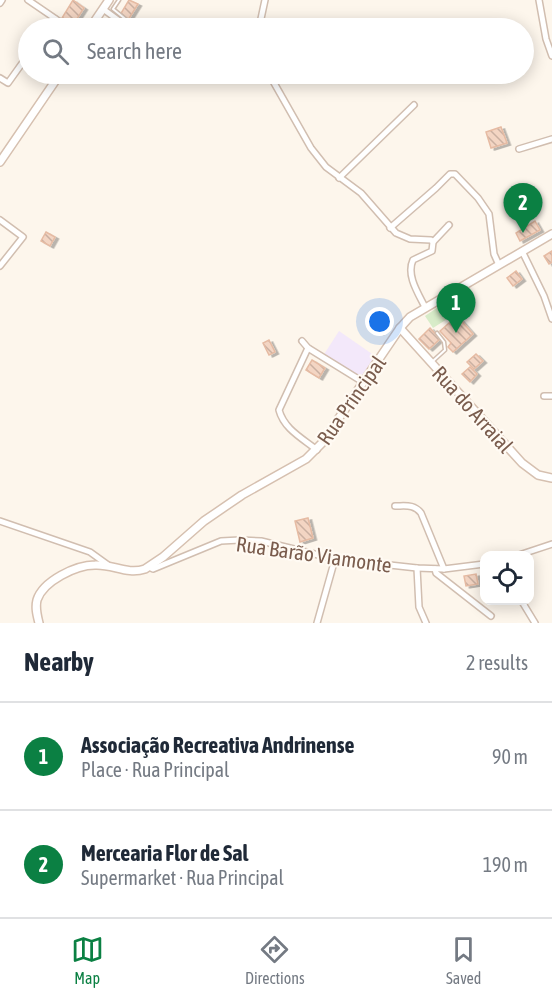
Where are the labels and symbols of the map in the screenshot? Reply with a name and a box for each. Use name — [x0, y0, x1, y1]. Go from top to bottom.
pin: 2 — [504, 184, 542, 233]
pin: 1 — [436, 284, 476, 333]
your location — [365, 307, 394, 336]
street label: Rua Principal — [312, 351, 391, 449]
street label: Rua do Arraial — [428, 361, 518, 458]
street label: Rua Barão Viamonte — [235, 531, 393, 577]

